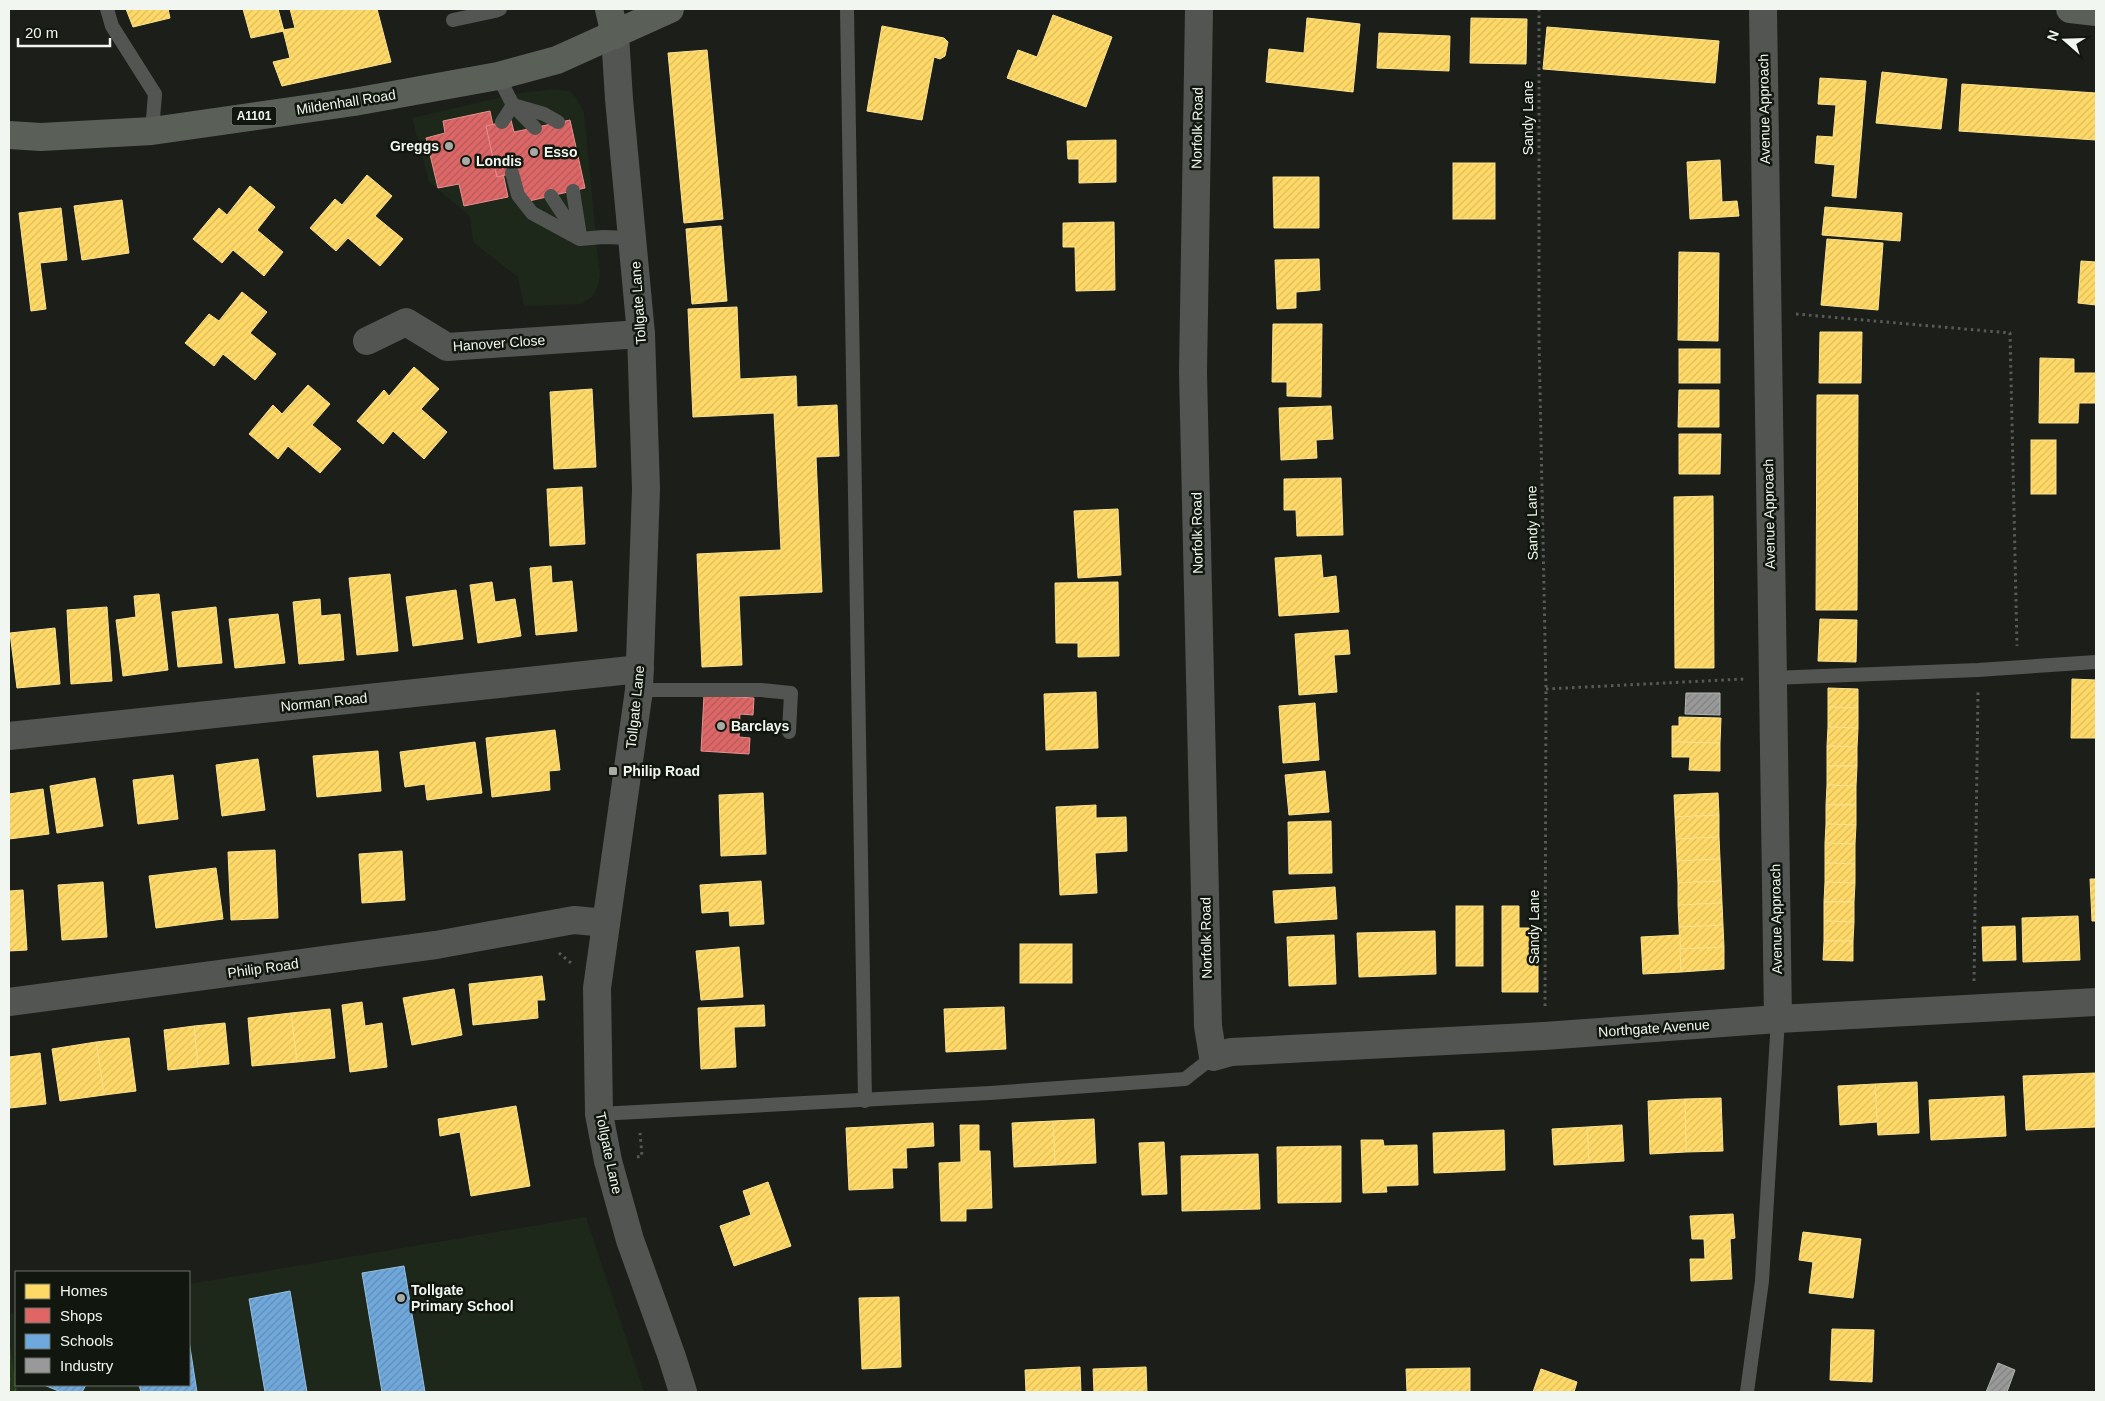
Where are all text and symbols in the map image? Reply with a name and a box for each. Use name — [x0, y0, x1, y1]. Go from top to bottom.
scale bar — [18, 15, 110, 47]
north arrow — [2040, 15, 2090, 65]
text: 20 m — [25, 24, 58, 41]
text: N — [2044, 28, 2062, 43]
street label: Avenue Approach — [1755, 54, 1773, 164]
street label: Sandy Lane — [1520, 80, 1536, 155]
street label: Mildenhall Road — [295, 86, 397, 118]
street label: Norfolk Road — [1188, 87, 1206, 169]
road number: A1101 — [232, 106, 276, 125]
place label: Greggs — [390, 138, 439, 154]
marker: Greggs — [443, 140, 455, 152]
place label: Esso — [544, 144, 577, 160]
marker: Esso — [528, 146, 540, 158]
place label: Londis — [476, 153, 522, 169]
marker: Londis — [460, 155, 472, 167]
street label: Tollgate Lane — [627, 261, 649, 345]
street label: Hanover Close — [452, 332, 546, 354]
street label: Avenue Approach — [1760, 459, 1778, 569]
street label: Sandy Lane — [1523, 485, 1541, 561]
street label: Norfolk Road — [1188, 492, 1206, 574]
street label: Tollgate Lane — [623, 665, 647, 749]
street label: Norman Road — [280, 689, 368, 715]
place label: Barclays — [731, 718, 790, 734]
marker: Barclays — [715, 720, 727, 732]
place label: Philip Road — [623, 763, 700, 779]
marker: Philip Road — [607, 765, 619, 777]
street label: Avenue Approach — [1767, 864, 1785, 974]
street label: Sandy Lane — [1526, 889, 1542, 964]
street label: Norfolk Road — [1197, 897, 1215, 979]
street label: Philip Road — [226, 955, 300, 981]
street label: Northgate Avenue — [1598, 1016, 1711, 1040]
street label: Tollgate Lane — [593, 1111, 626, 1196]
legend — [15, 1271, 190, 1386]
text: Homes — [60, 1282, 108, 1299]
place label: Tollgate Primary School — [411, 1282, 514, 1314]
marker: Tollgate Primary School — [395, 1292, 407, 1304]
text: Shops — [60, 1307, 103, 1324]
text: Schools — [60, 1332, 113, 1349]
text: Industry — [60, 1357, 114, 1374]

